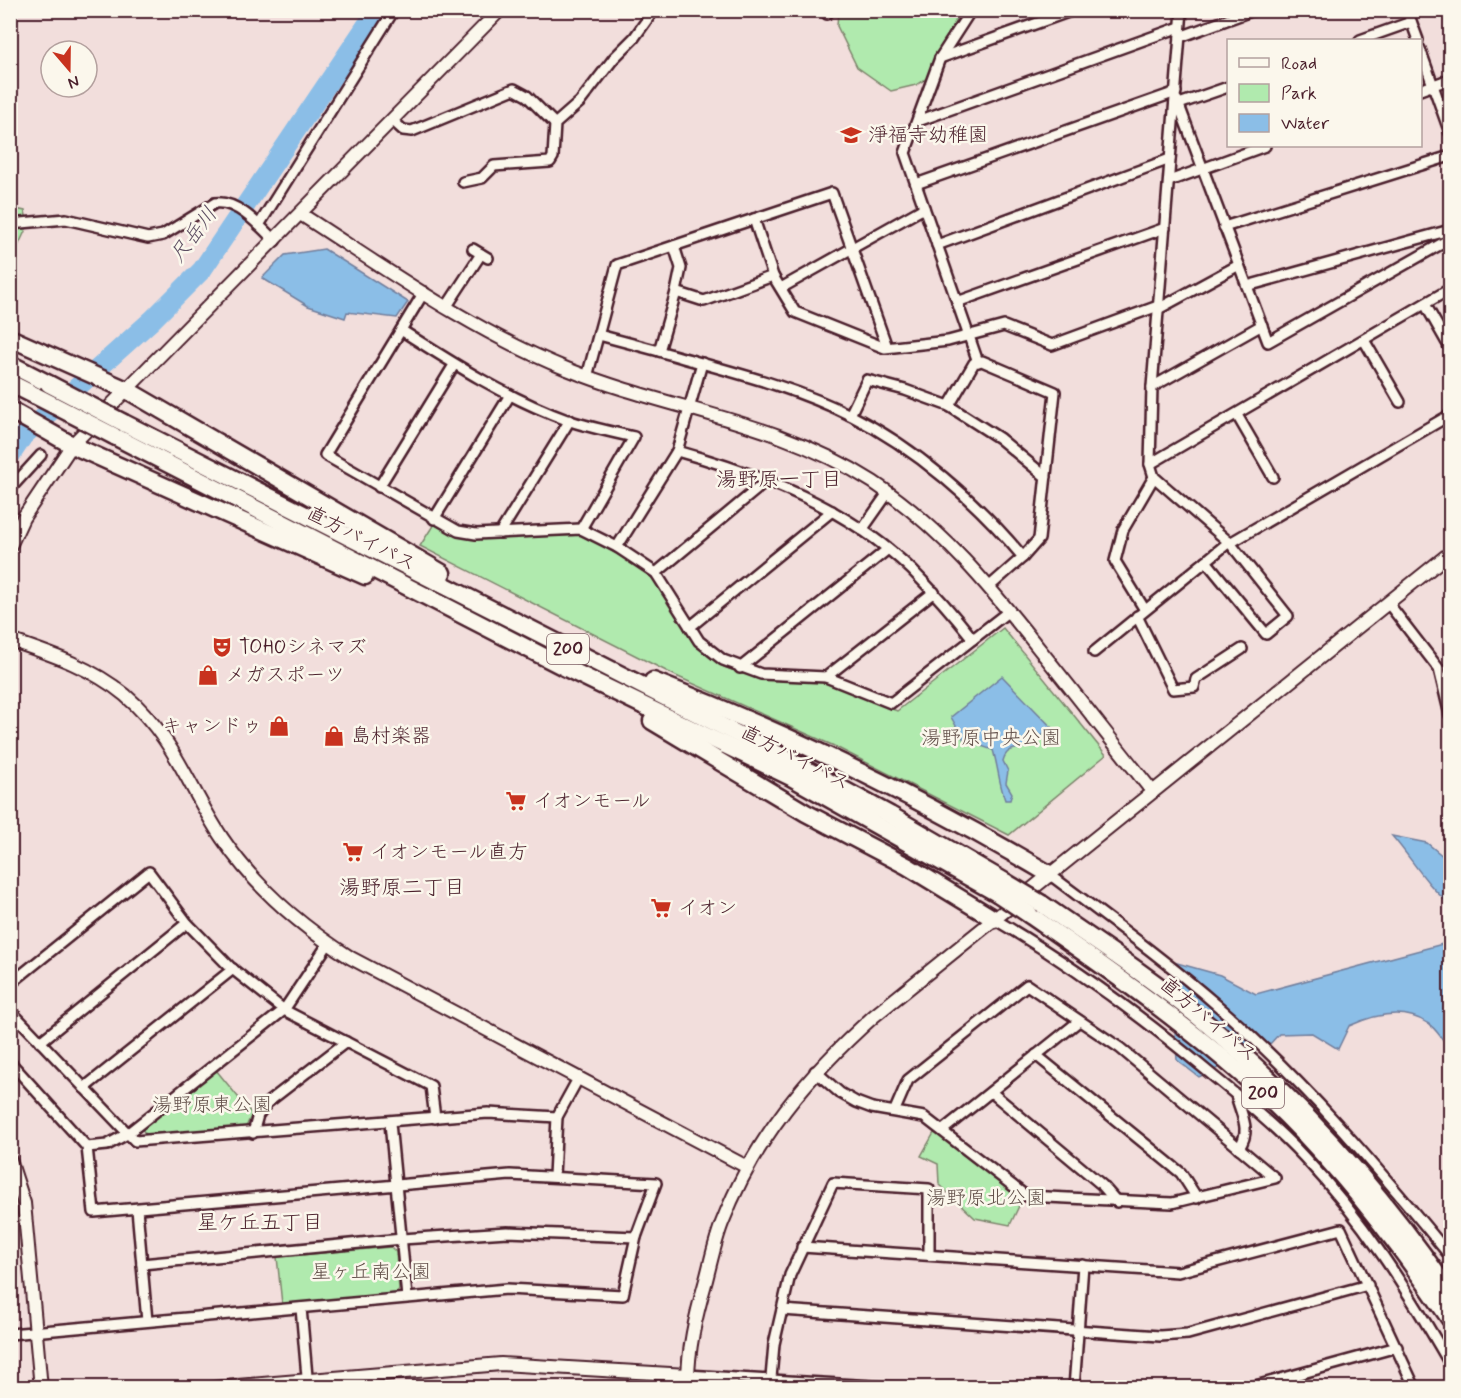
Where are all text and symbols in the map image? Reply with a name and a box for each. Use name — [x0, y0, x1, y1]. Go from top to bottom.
north arrow — [39, 39, 99, 99]
legend — [1227, 39, 1422, 147]
text: Road — [1281, 52, 1317, 76]
text: N — [65, 70, 82, 93]
text: Park — [1281, 82, 1317, 106]
text: Water — [1281, 112, 1330, 136]
place label: 淨福寺幼稚園 — [868, 122, 988, 149]
school or university icon: 淨福寺幼稚園 — [839, 123, 863, 147]
water label: 尺岳川 — [164, 201, 224, 269]
district label: 湯野原一丁目 — [716, 466, 842, 494]
street label: 直方バイパス — [302, 500, 420, 578]
place label: TOHOシネマズ — [239, 634, 367, 661]
road number: 200 — [547, 634, 589, 664]
theatre icon: TOHOシネマズ — [210, 635, 234, 659]
place label: メガスポーツ — [225, 662, 345, 689]
shop icon: メガスポーツ — [196, 663, 220, 687]
place label: キャンドゥ — [162, 713, 262, 740]
shop icon: キャンドゥ — [267, 714, 291, 738]
street label: 直方バイパス — [736, 719, 854, 797]
place label: 島村楽器 — [351, 723, 431, 750]
shop icon: 島村楽器 — [322, 724, 346, 748]
park label: 湯野原中央公園 — [921, 725, 1061, 752]
place label: イオンモール — [533, 788, 651, 815]
supermarket icon: イオンモール — [504, 789, 528, 813]
place label: イオンモール直方 — [370, 839, 528, 866]
supermarket icon: イオンモール直方 — [341, 840, 365, 864]
district label: 湯野原二丁目 — [339, 874, 465, 902]
place label: イオン — [678, 895, 737, 922]
supermarket icon: イオン — [649, 896, 673, 920]
street label: 直方バイパス — [1154, 971, 1262, 1069]
road number: 200 — [1242, 1078, 1284, 1108]
park label: 湯野原東公園 — [152, 1092, 272, 1119]
park label: 湯野原北公園 — [926, 1185, 1046, 1212]
district label: 星ケ丘五丁目 — [197, 1209, 323, 1237]
park label: 星ヶ丘南公園 — [311, 1259, 431, 1286]

